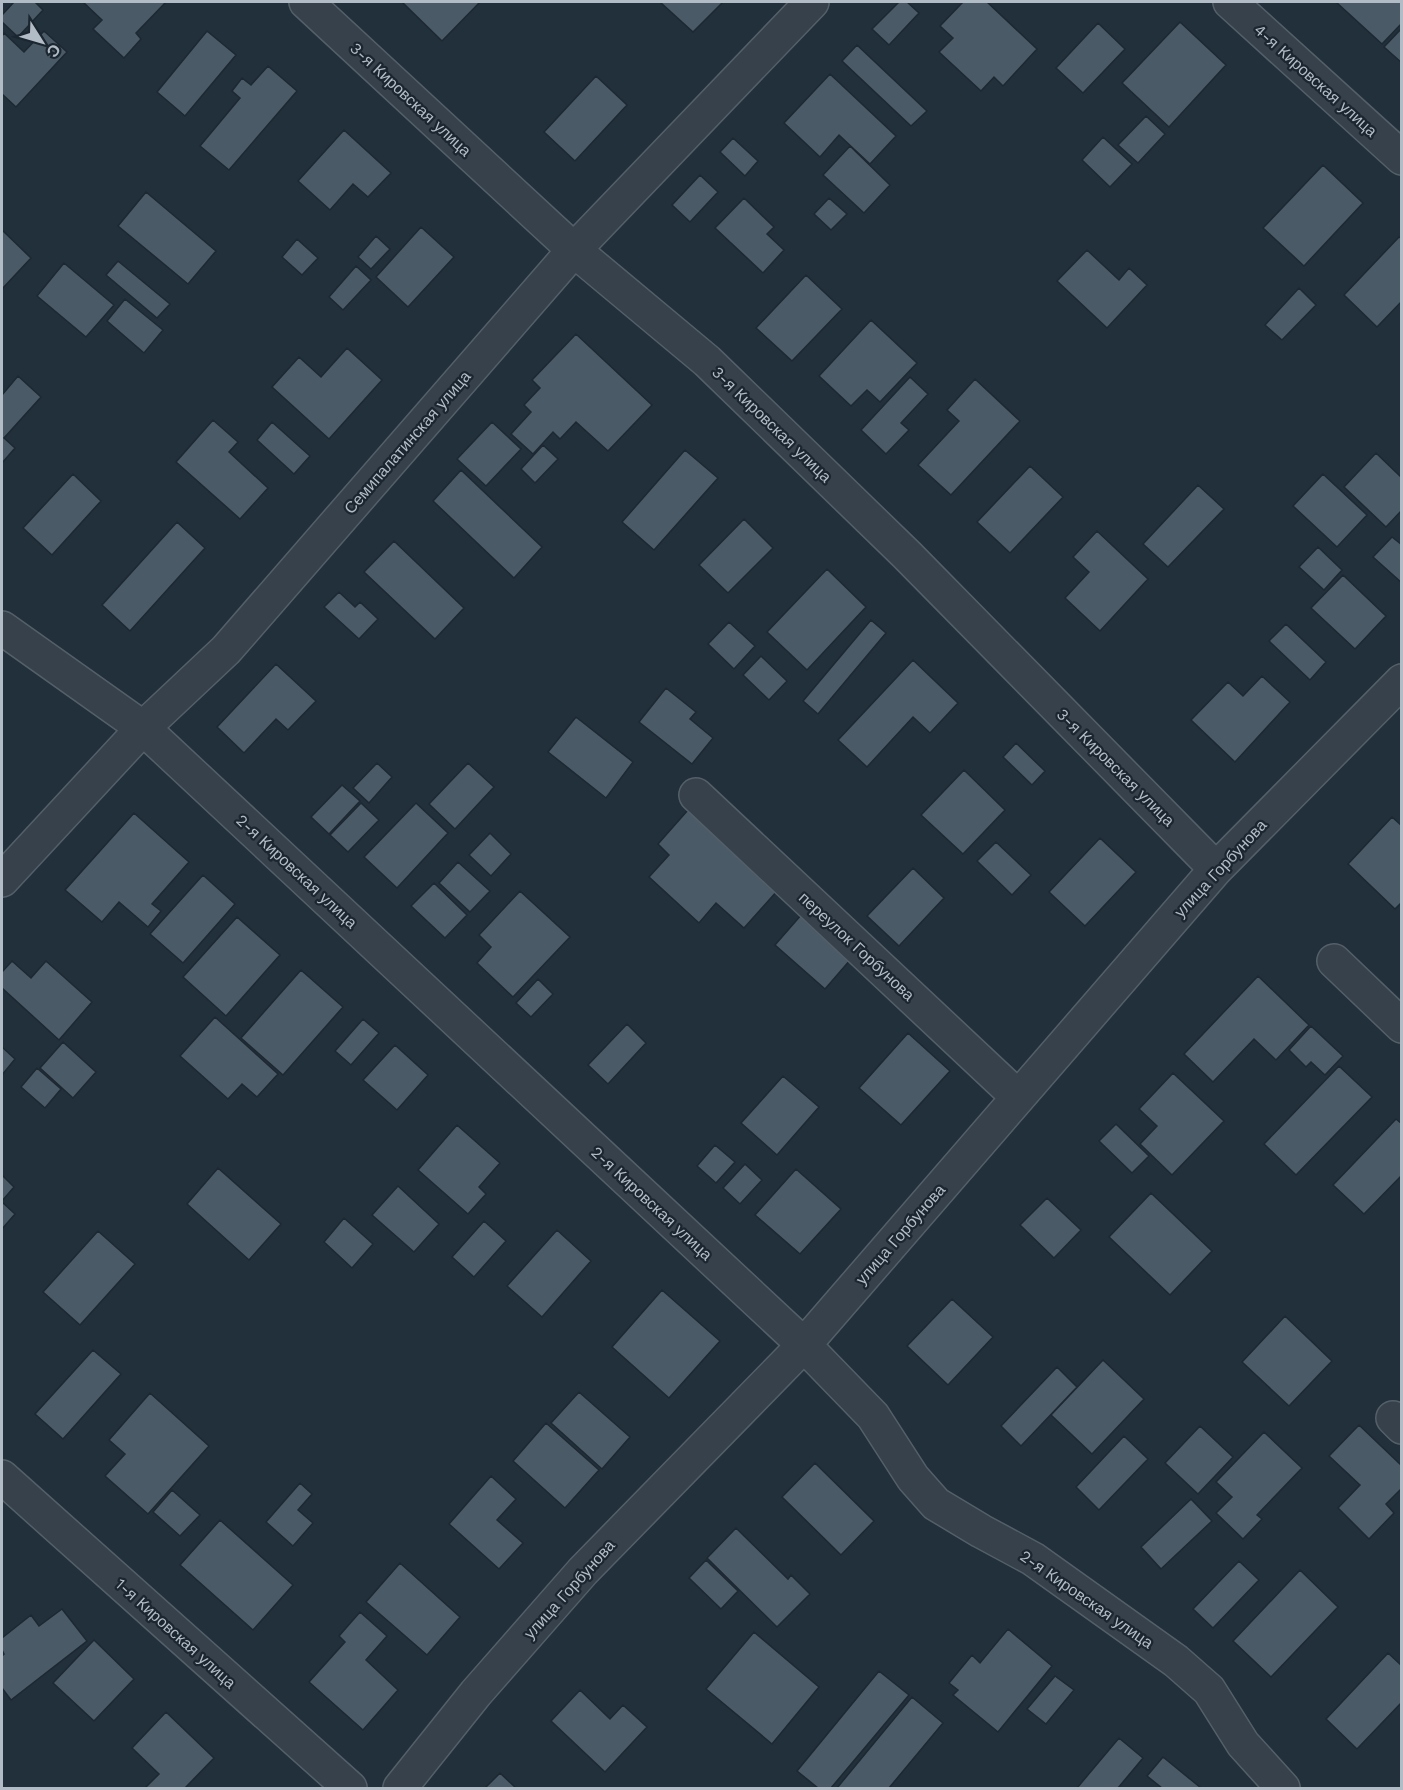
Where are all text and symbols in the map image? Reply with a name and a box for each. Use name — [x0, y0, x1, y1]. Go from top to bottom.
north arrow — [12, 12, 72, 72]
street label: 4-я Кировская улица — [1250, 20, 1381, 141]
street label: 3-я Кировская улица — [346, 38, 475, 160]
text: С — [42, 40, 65, 61]
street label: 3-я Кировская улица — [708, 363, 835, 486]
street label: Семипалатинская улица — [340, 367, 475, 518]
street label: 3-я Кировская улица — [1053, 705, 1178, 830]
street label: 2-я Кировская улица — [232, 811, 361, 932]
street label: улица Горбунова — [1170, 815, 1271, 921]
street label: переулок Горбунова — [795, 888, 918, 1005]
street label: 2-я Кировская улица — [587, 1143, 716, 1264]
street label: улица Горбунова — [852, 1180, 949, 1288]
street label: улица Горбунова — [520, 1536, 619, 1643]
street label: 2-я Кировская улица — [1017, 1546, 1157, 1653]
street label: 1-я Кировская улица — [112, 1574, 240, 1692]

